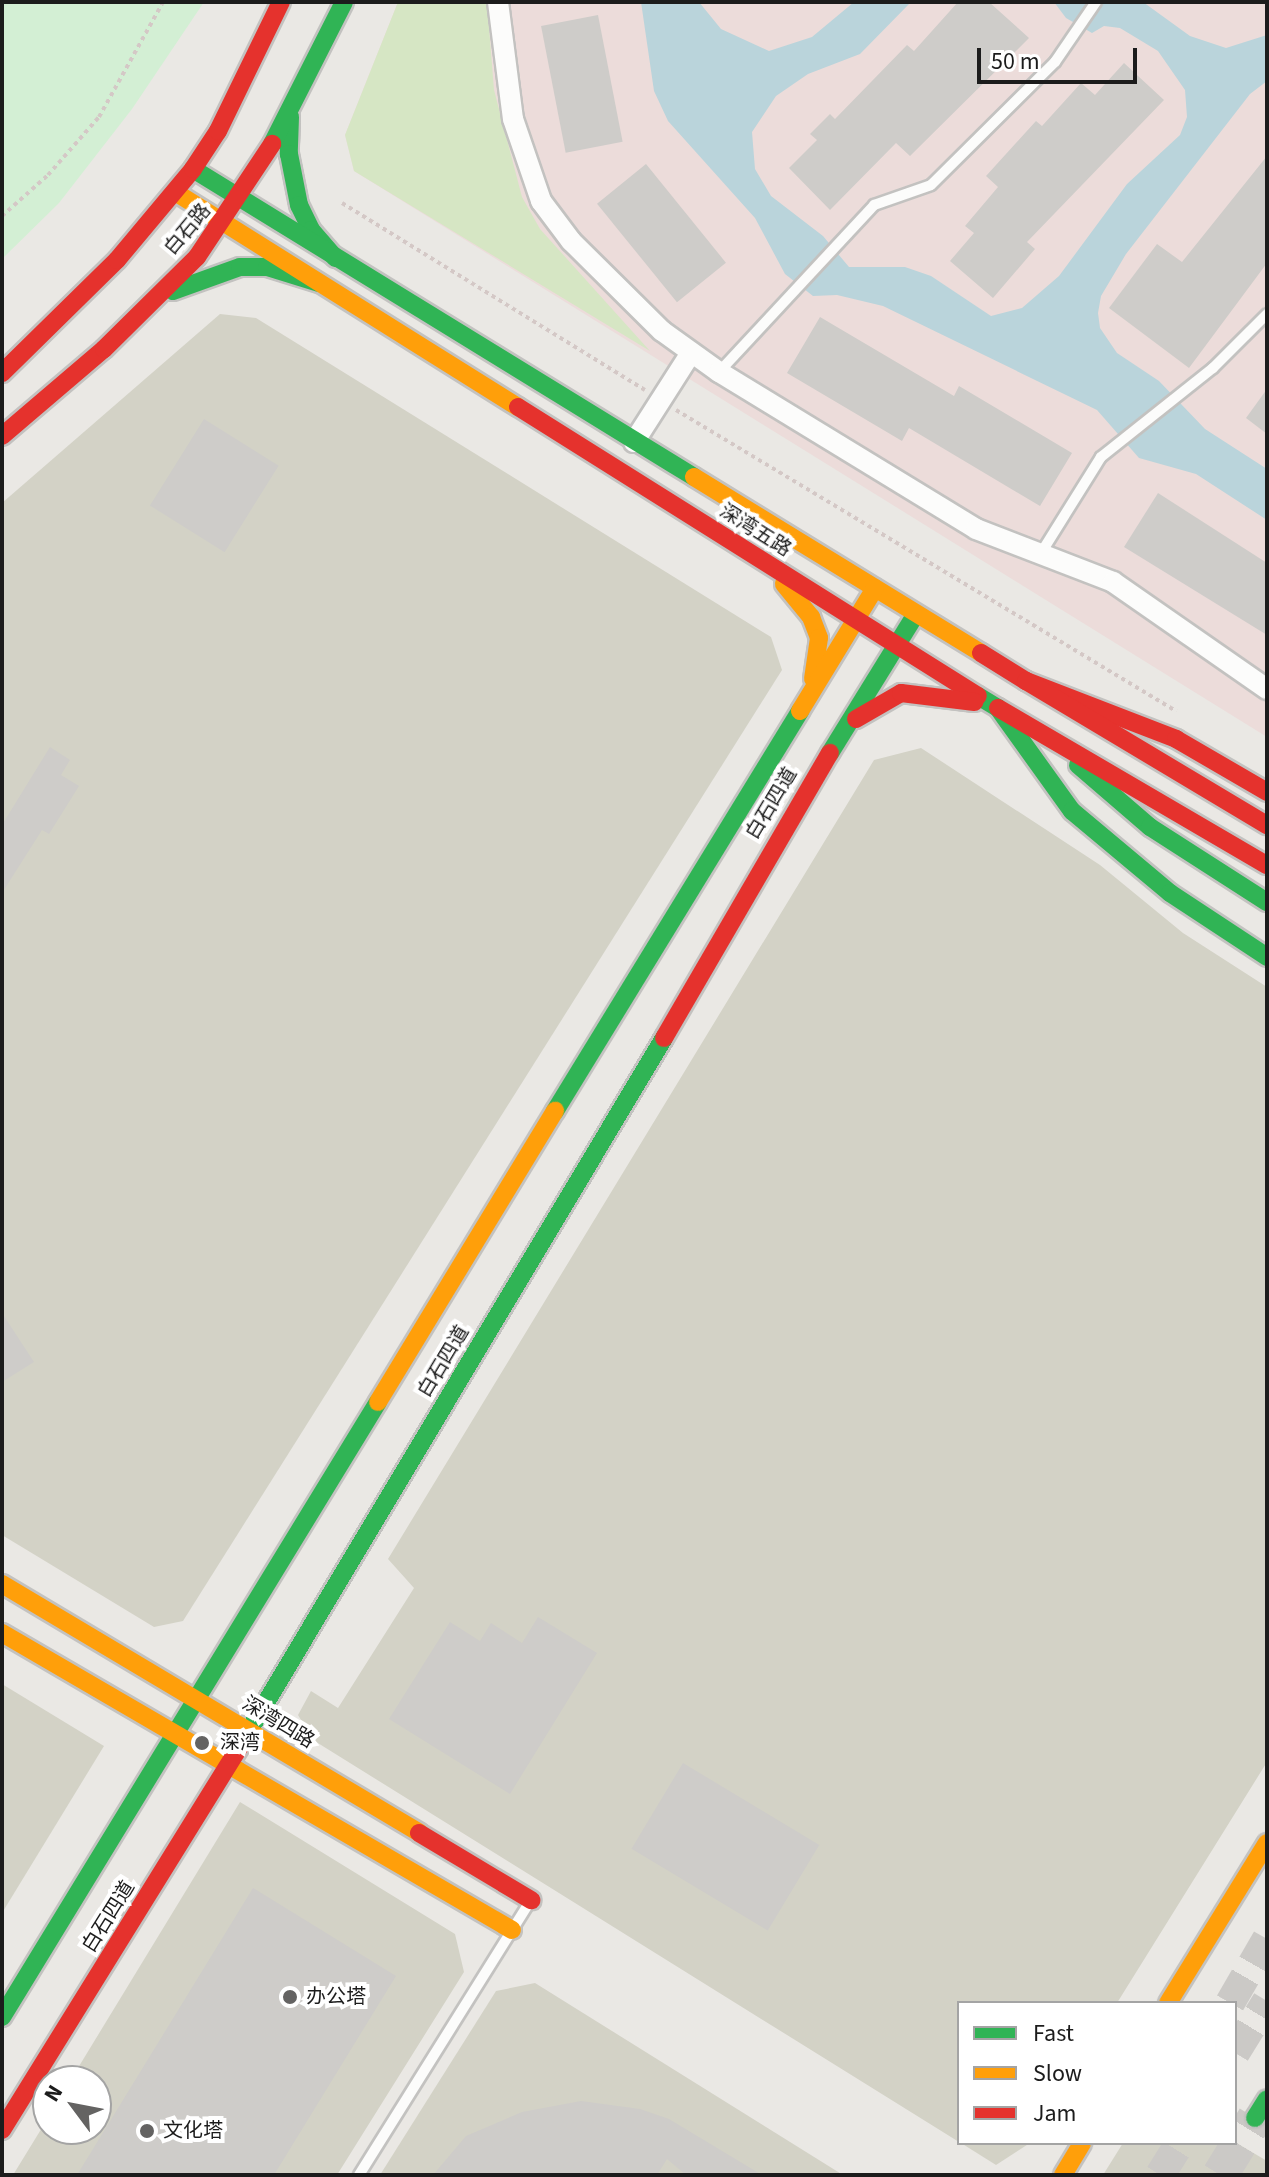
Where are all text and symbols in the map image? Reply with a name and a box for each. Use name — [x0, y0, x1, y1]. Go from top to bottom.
scale bar — [981, 32, 1141, 82]
text: 50 m — [991, 44, 1040, 79]
street label: 白石路 — [160, 199, 216, 261]
street label: 深湾五路 — [715, 500, 795, 562]
street label: 白石四道 — [741, 764, 803, 844]
street label: 白石四道 — [413, 1322, 475, 1402]
street label: 深湾四路 — [238, 1692, 318, 1754]
place label: 深湾 — [220, 1731, 260, 1755]
marker: 深湾 — [191, 1732, 213, 1754]
street label: 白石四道 — [78, 1877, 140, 1957]
place label: 办公塔 — [306, 1985, 366, 2009]
marker: 办公塔 — [281, 1988, 299, 2006]
legend — [957, 2001, 1237, 2145]
text: Fast — [1033, 2016, 1074, 2051]
text: Slow — [1033, 2056, 1082, 2091]
north arrow — [32, 2065, 112, 2145]
text: N — [36, 2079, 71, 2108]
text: Jam — [1033, 2096, 1077, 2131]
place label: 文化塔 — [163, 2119, 223, 2143]
marker: 文化塔 — [138, 2122, 156, 2140]

